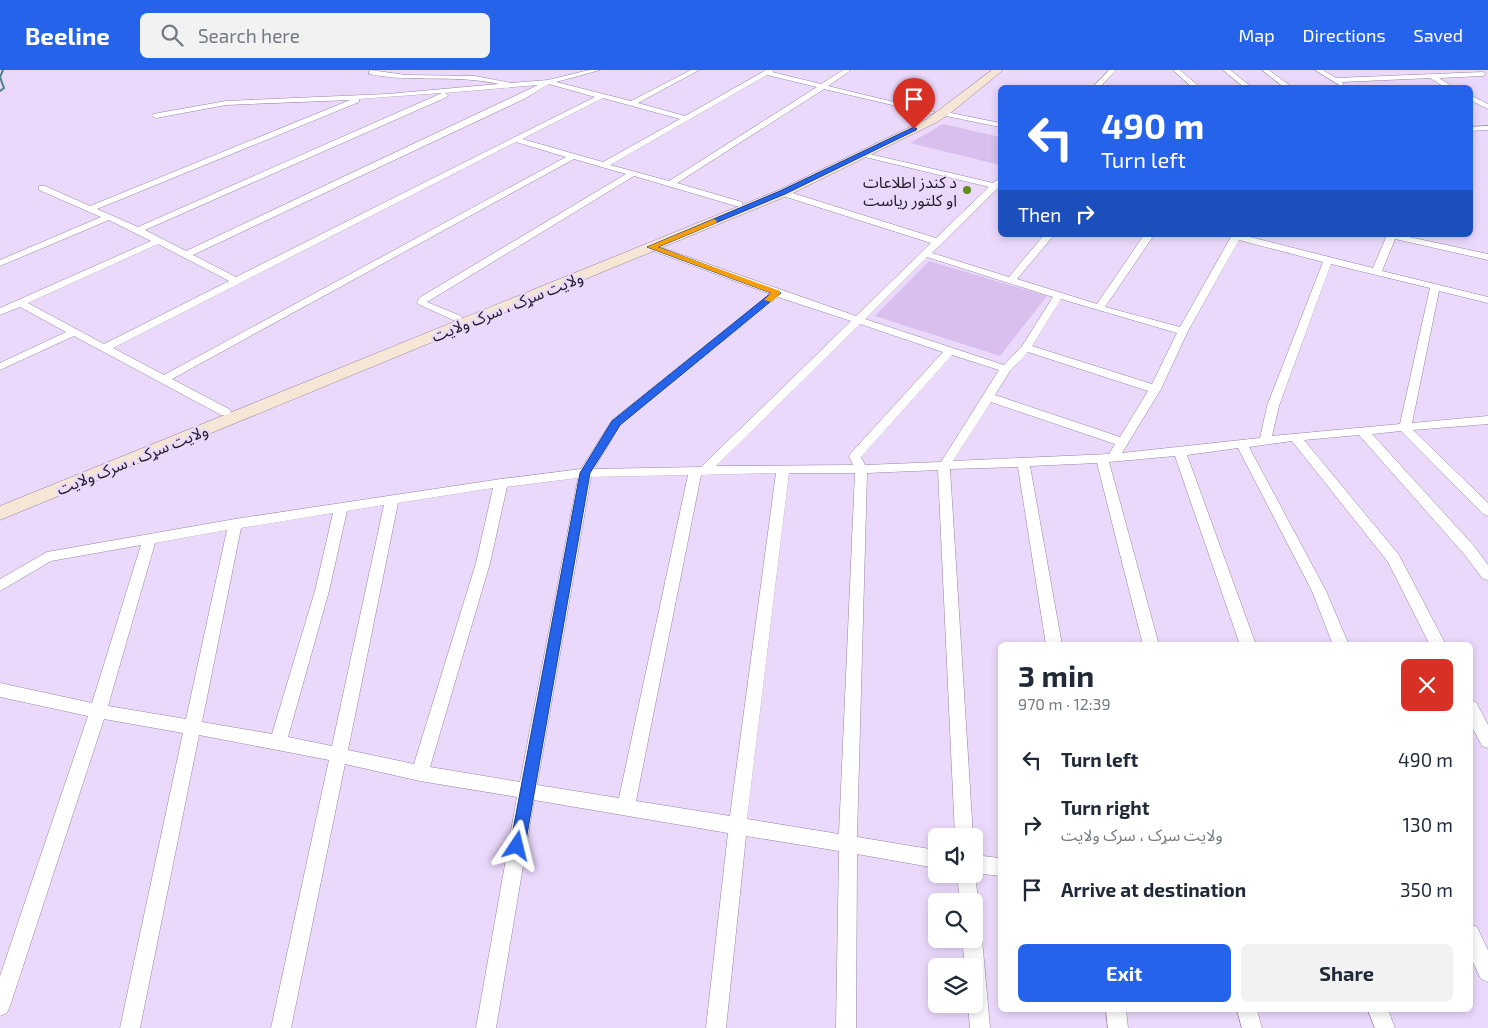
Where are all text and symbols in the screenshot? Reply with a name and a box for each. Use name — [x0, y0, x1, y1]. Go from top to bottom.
search box — [140, 13, 490, 58]
text: Beeline — [25, 21, 110, 50]
icon: search — [158, 21, 186, 49]
text: Search here — [198, 24, 300, 47]
text: Map — [1238, 24, 1275, 46]
text: Directions — [1303, 24, 1386, 46]
text: Saved — [1414, 24, 1463, 46]
pin — [893, 78, 935, 129]
icon: arrive — [900, 85, 928, 113]
text: 490 m — [1101, 104, 1204, 146]
icon: left — [1018, 105, 1083, 170]
text: Turn left — [1101, 146, 1186, 172]
place label: د کندز اطلاعات او کلتور ریاست — [863, 172, 957, 210]
marker: د کندز اطلاعات او کلتور ریاست — [961, 184, 973, 196]
icon: right — [1071, 200, 1099, 228]
text: Then — [1018, 203, 1061, 226]
street label: ولایت سړک ، سرک ولایت — [429, 267, 586, 346]
street label: ولایت سړک ، سرک ولایت — [54, 420, 211, 499]
text: 3 min — [1018, 657, 1094, 693]
button: close — [1401, 659, 1453, 711]
text: 970 m · 12:39 — [1018, 694, 1111, 713]
icon: left — [1018, 746, 1046, 774]
text: Turn left — [1061, 748, 1138, 771]
text: 490 m — [1398, 748, 1453, 771]
text: Turn right — [1061, 796, 1149, 819]
icon: right — [1018, 811, 1046, 839]
text: 130 m — [1403, 813, 1453, 836]
position arrow — [490, 819, 542, 871]
text: ولایت سړک ، سرک ولایت — [1061, 825, 1223, 844]
map controls — [928, 828, 983, 1013]
button: sound — [928, 828, 983, 883]
icon: arrive — [1018, 876, 1046, 904]
text: Arrive at destination — [1061, 878, 1246, 901]
text: 350 m — [1400, 878, 1453, 901]
button: search — [928, 893, 983, 948]
button: Exit — [1018, 944, 1231, 1002]
button: Share — [1241, 944, 1453, 1002]
button: layers — [928, 958, 983, 1013]

